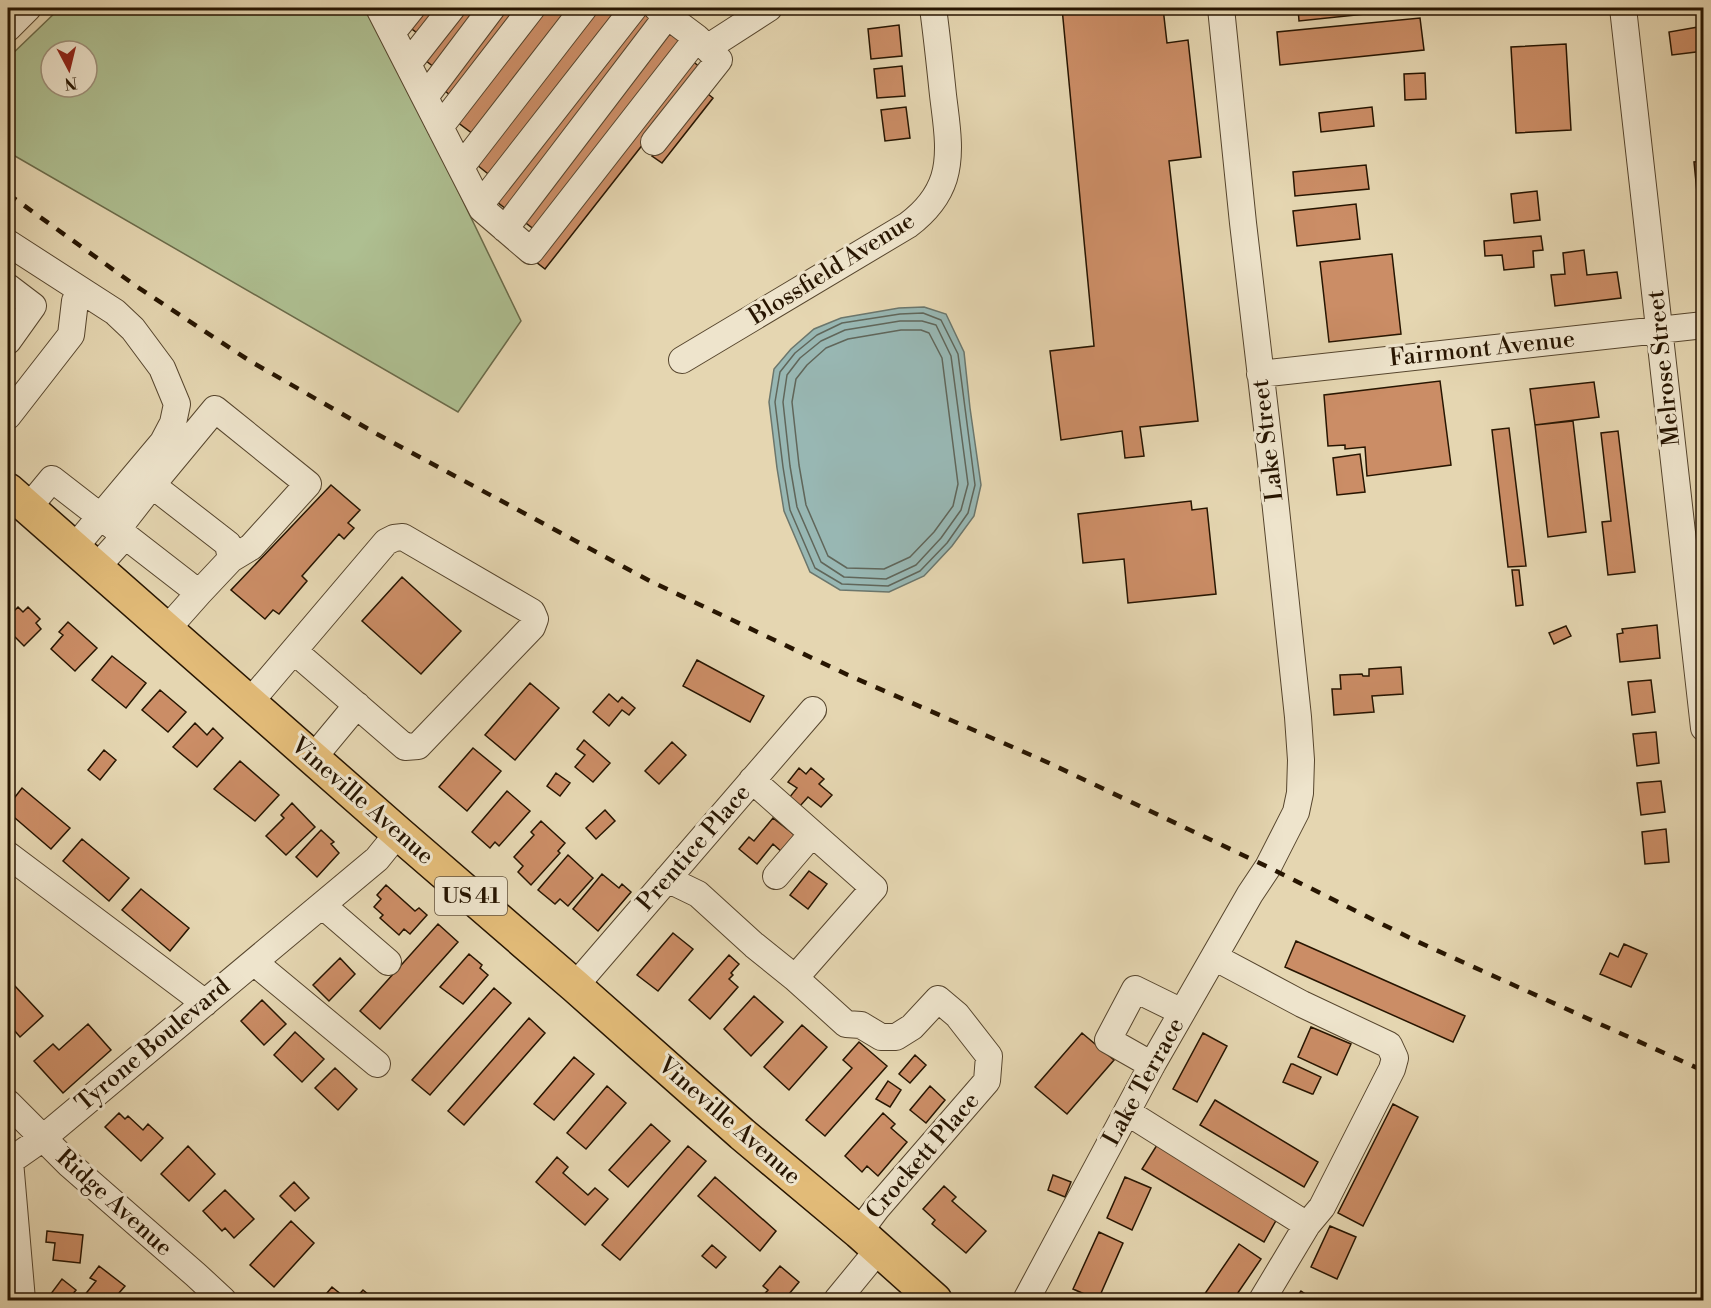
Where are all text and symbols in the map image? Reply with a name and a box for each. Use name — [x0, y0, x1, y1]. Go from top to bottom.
north arrow — [39, 39, 99, 99]
text: N — [63, 72, 78, 94]
street label: Blossfield Avenue — [743, 206, 921, 333]
street label: Melrose Street — [1641, 288, 1687, 448]
street label: Fairmont Avenue — [1388, 324, 1576, 374]
street label: Lake Street — [1246, 377, 1290, 503]
street label: Vineville Avenue — [283, 730, 440, 871]
street label: Prentice Place — [631, 778, 757, 918]
road number: US 41 — [435, 877, 507, 915]
street label: Tyrone Boulevard — [70, 971, 237, 1118]
street label: Lake Terrace — [1097, 1013, 1191, 1151]
street label: Vineville Avenue — [650, 1050, 807, 1191]
street label: Crockett Place — [860, 1086, 986, 1226]
street label: Ridge Avenue — [50, 1143, 178, 1263]

